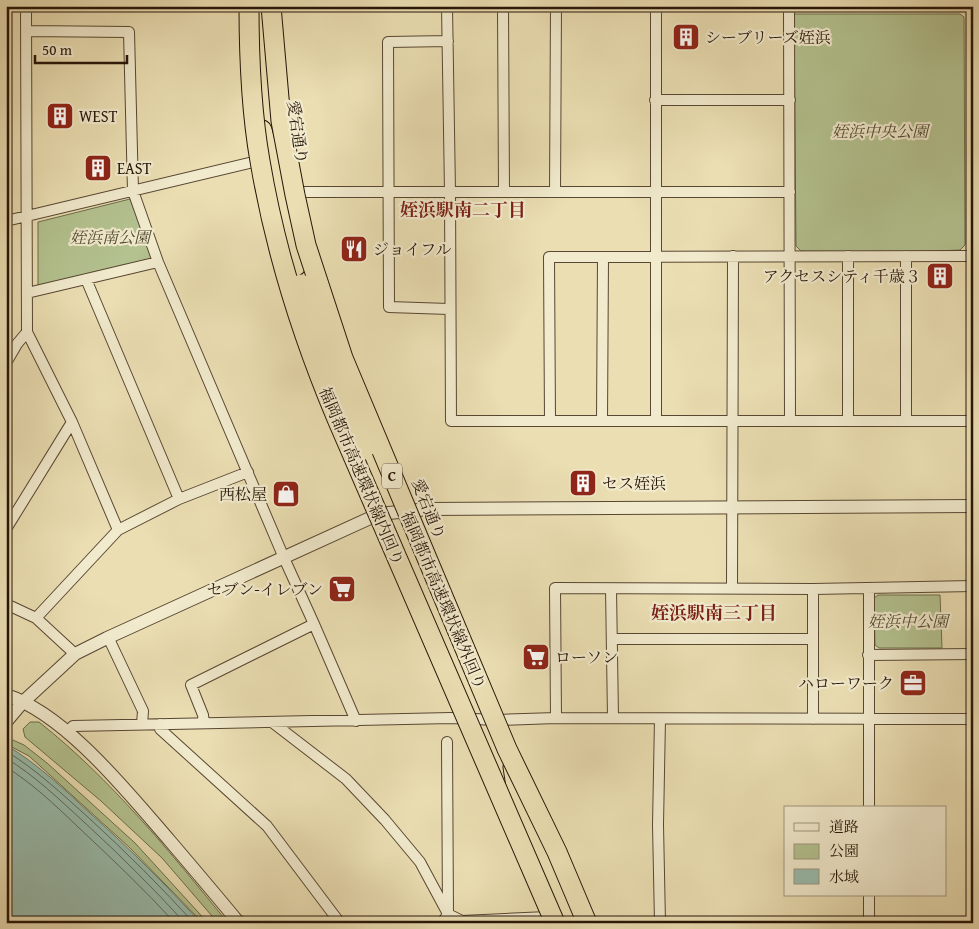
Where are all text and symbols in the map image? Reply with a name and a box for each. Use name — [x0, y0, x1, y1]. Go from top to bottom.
building icon: シーブリーズ姪浜 — [671, 22, 701, 52]
place label: シーブリーズ姪浜 — [705, 25, 831, 49]
scale bar — [35, 32, 128, 64]
text: 50 m — [42, 39, 73, 60]
street label: 愛宕通り — [282, 99, 314, 165]
building icon: WEST — [45, 101, 75, 131]
place label: WEST — [79, 104, 118, 128]
park label: 姪浜中央公園 — [832, 119, 931, 143]
building icon: EAST — [83, 153, 113, 183]
place label: EAST — [117, 156, 152, 180]
district label: 姪浜駅南二丁目 — [400, 196, 526, 223]
park label: 姪浜南公園 — [70, 225, 153, 249]
restaurant icon: ジョイフル — [339, 234, 369, 264]
place label: ジョイフル — [373, 237, 452, 261]
building icon: アクセスシティ千歳３ — [925, 261, 955, 291]
place label: アクセスシティ千歳３ — [763, 264, 921, 288]
street label: 福岡都市高速環状線内回り — [313, 383, 411, 569]
road number: C — [382, 464, 402, 488]
building icon: セス姪浜 — [568, 468, 598, 498]
place label: セス姪浜 — [602, 471, 666, 495]
street label: 愛宕通り — [406, 475, 452, 543]
shop icon: 西松屋 — [271, 479, 301, 509]
place label: 西松屋 — [219, 482, 267, 506]
street label: 福岡都市高速環状線外回り — [395, 507, 493, 693]
supermarket icon: セブン-イレブン — [327, 574, 357, 604]
place label: セブン-イレブン — [207, 577, 323, 601]
district label: 姪浜駅南三丁目 — [651, 599, 777, 626]
park label: 姪浜中公園 — [868, 609, 951, 633]
supermarket icon: ローソン — [521, 642, 551, 672]
place label: ローソン — [555, 645, 618, 669]
office icon: ハローワーク — [898, 668, 928, 698]
place label: ハローワーク — [798, 671, 894, 695]
legend — [784, 806, 946, 896]
text: 道路 — [829, 816, 859, 837]
text: 公園 — [829, 840, 859, 861]
text: 水域 — [829, 866, 859, 887]

